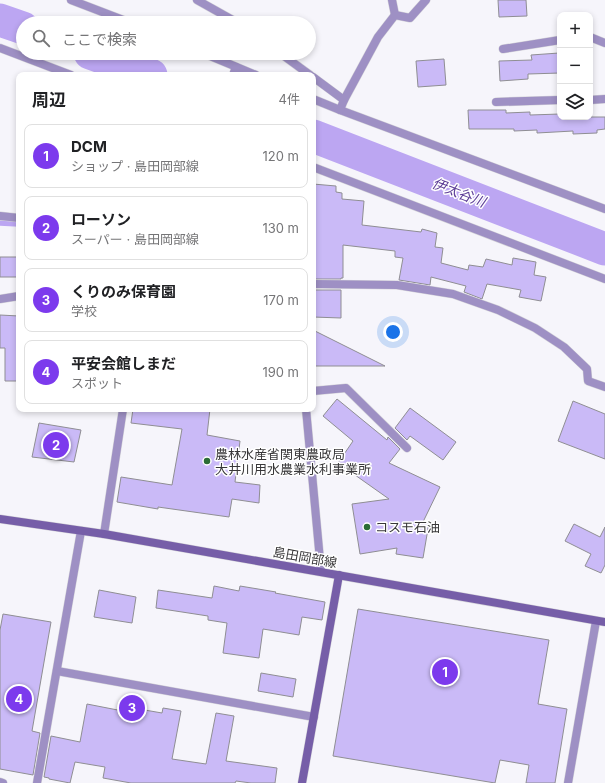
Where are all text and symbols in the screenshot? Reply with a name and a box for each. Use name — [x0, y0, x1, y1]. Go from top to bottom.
map controls — [557, 12, 593, 120]
button: + — [557, 12, 593, 48]
search box — [16, 16, 316, 60]
icon: search — [30, 27, 52, 49]
text: ここで検索 — [62, 30, 137, 49]
button: − — [557, 48, 593, 84]
button: layers — [557, 84, 593, 120]
text: 周辺 — [32, 90, 66, 110]
text: 4件 — [279, 91, 300, 107]
text: DCM — [71, 137, 107, 156]
text: 1 — [43, 148, 49, 164]
text: 120 m — [263, 148, 299, 164]
text: ショップ · 島田岡部線 — [71, 158, 199, 174]
water label: 伊太谷川 — [430, 174, 490, 211]
text: ローソン — [71, 210, 131, 229]
text: 2 — [42, 220, 50, 236]
text: 130 m — [262, 220, 299, 236]
text: スーパー · 島田岡部線 — [71, 231, 199, 247]
text: くりのみ保育園 — [71, 282, 176, 301]
text: 3 — [42, 292, 50, 308]
text: 170 m — [263, 292, 299, 308]
text: 学校 — [71, 303, 97, 319]
your location — [383, 322, 403, 342]
text: 平安会館しまだ — [71, 354, 176, 373]
text: 4 — [42, 364, 50, 380]
text: 190 m — [262, 364, 299, 380]
text: スポット — [71, 375, 123, 391]
pin: 2 — [43, 430, 69, 460]
place label: 農林水産省関東農政局 大井川用水農業水利事業所 — [215, 446, 371, 477]
marker: 農林水産省関東農政局 大井川用水農業水利事業所 — [202, 456, 212, 466]
place label: コスモ石油 — [375, 519, 440, 535]
marker: コスモ石油 — [362, 522, 372, 532]
street label: 島田岡部線 — [272, 543, 338, 571]
pin: 1 — [432, 657, 458, 687]
pin: 4 — [6, 684, 32, 714]
pin: 3 — [119, 693, 145, 723]

